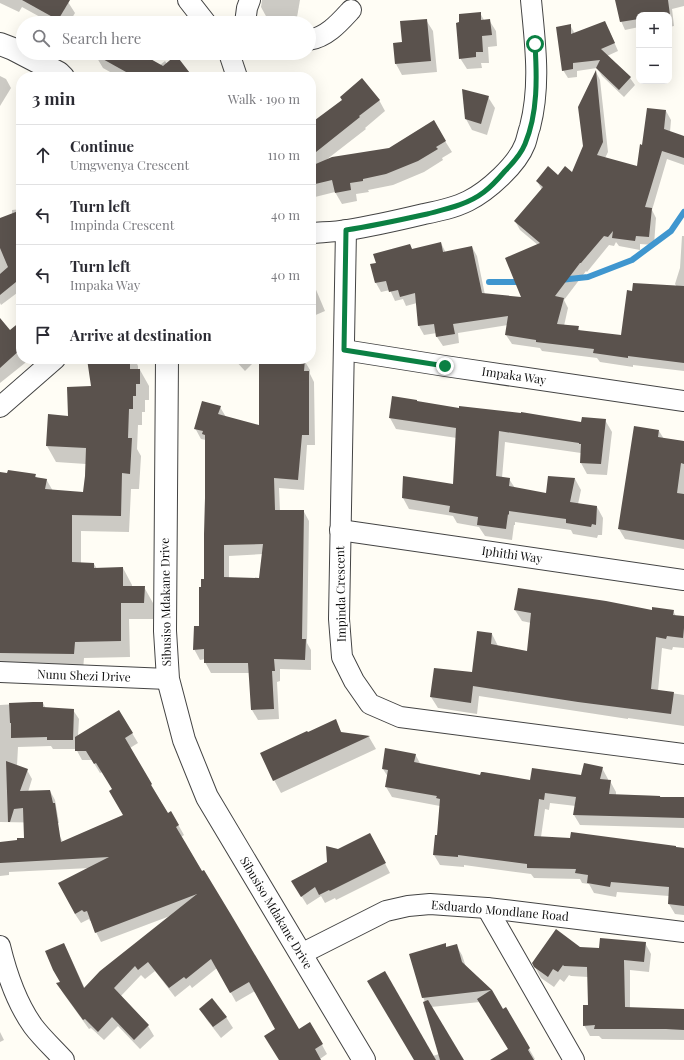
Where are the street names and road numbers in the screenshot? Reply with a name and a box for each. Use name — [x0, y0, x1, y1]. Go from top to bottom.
street label: Impaka Way — [481, 363, 547, 387]
street label: Sibusiso Mdakane Drive — [156, 538, 174, 667]
street label: Iphithi Way — [481, 542, 544, 566]
street label: Impinda Crescent — [331, 545, 349, 642]
street label: Nunu Shezi Drive — [37, 665, 131, 685]
street label: Sibusiso Mdakane Drive — [237, 853, 317, 972]
street label: Esduardo Mondlane Road — [431, 896, 570, 924]

